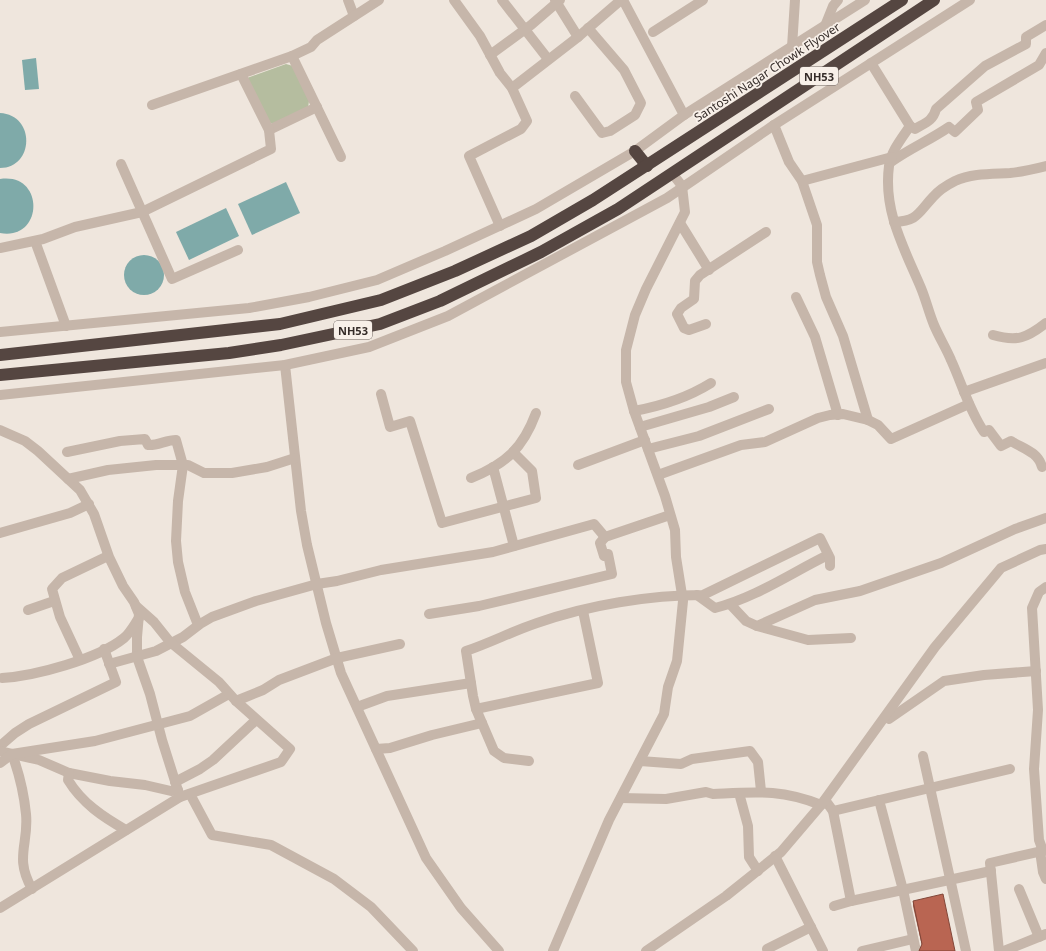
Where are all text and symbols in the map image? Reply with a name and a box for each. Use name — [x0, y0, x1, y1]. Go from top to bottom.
street label: Santoshi Nagar Chowk Flyover — [691, 18, 843, 126]
road number: NH53 — [800, 67, 838, 85]
road number: NH53 — [334, 321, 372, 339]

